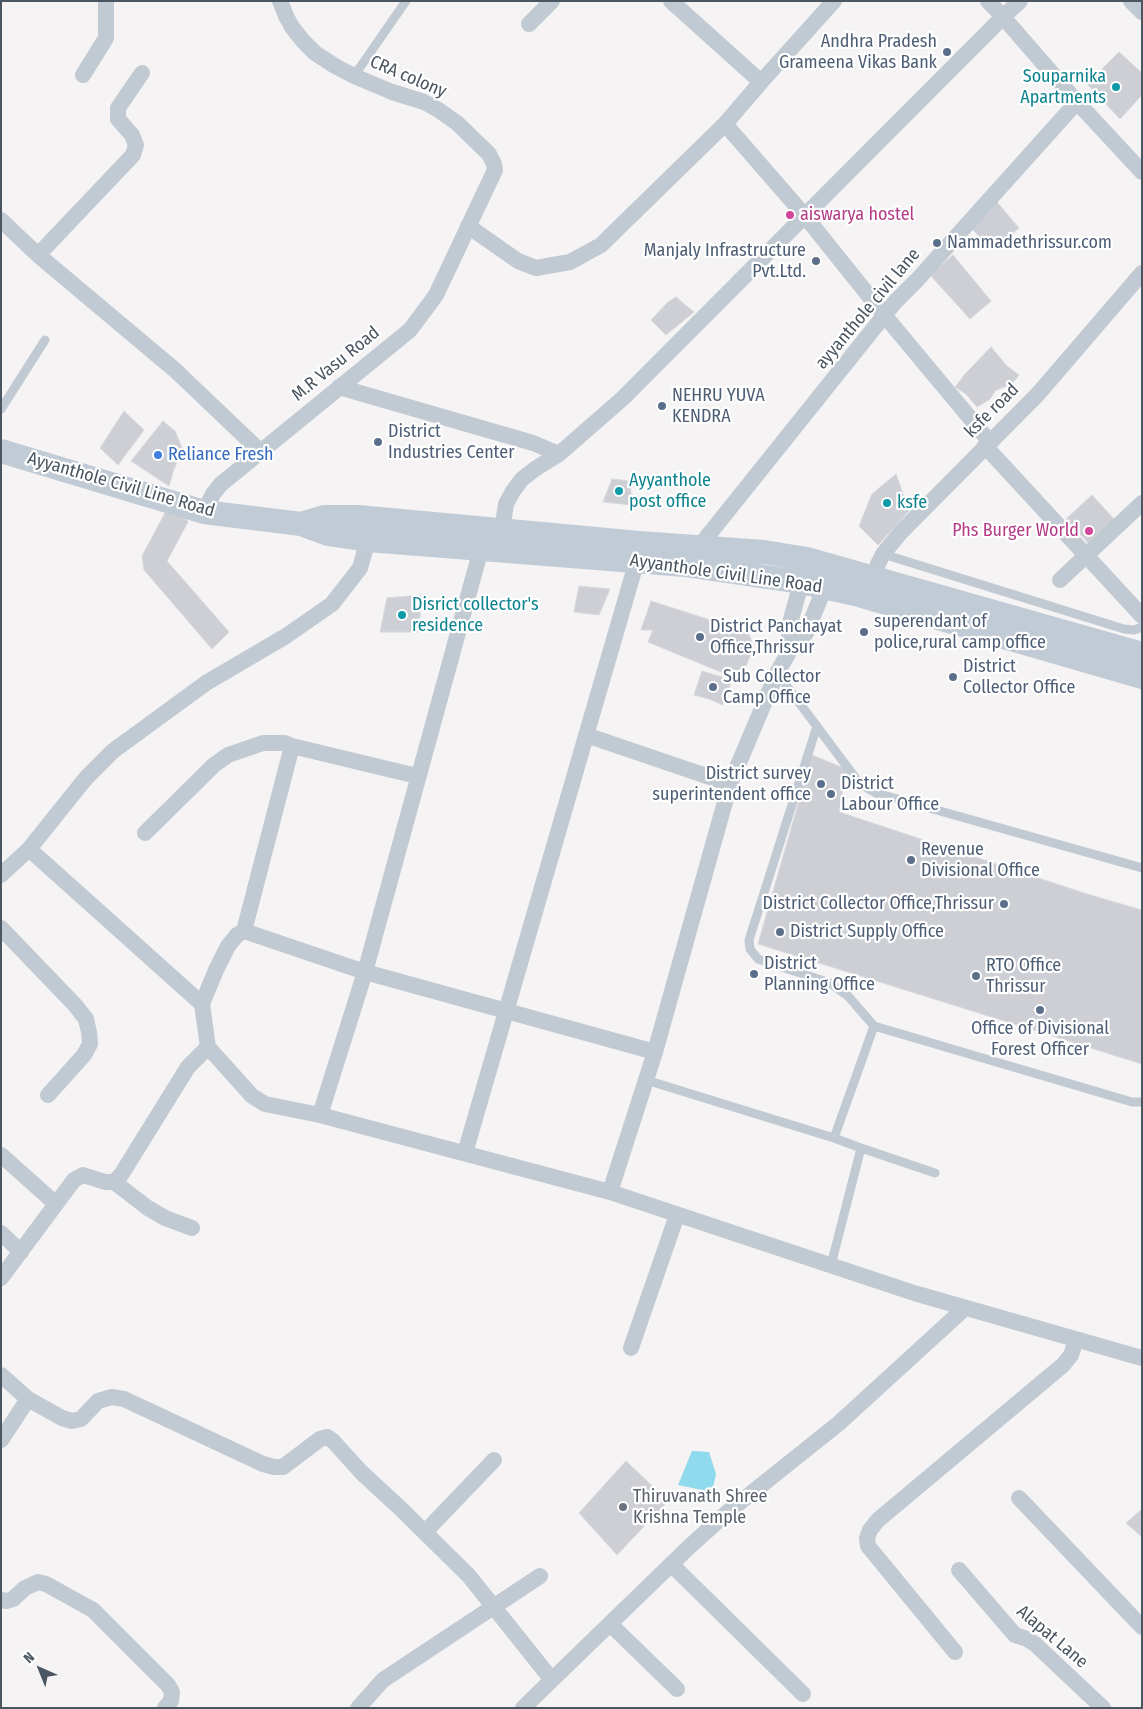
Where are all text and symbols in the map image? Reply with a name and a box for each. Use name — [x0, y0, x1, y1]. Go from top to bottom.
place label: Andhra Pradesh Grameena Vikas Bank — [779, 31, 937, 74]
marker: Andhra Pradesh Grameena Vikas Bank — [941, 46, 953, 58]
street label: CRA colony — [366, 51, 450, 103]
place label: Souparnika Apartments — [1020, 66, 1106, 108]
marker: Souparnika Apartments — [1110, 81, 1122, 93]
place label: aiswarya hostel — [800, 204, 914, 226]
marker: aiswarya hostel — [784, 209, 796, 221]
place label: Nammadethrissur.com — [947, 232, 1112, 254]
marker: Nammadethrissur.com — [931, 237, 943, 249]
place label: Manjaly Infrastructure Pvt.Ltd. — [644, 240, 806, 282]
street label: ayyanthole civil lane — [811, 244, 925, 374]
marker: Manjaly Infrastructure Pvt.Ltd. — [810, 255, 822, 267]
street label: M.R Vasu Road — [288, 322, 384, 406]
street label: ksfe road — [960, 379, 1024, 443]
place label: NEHRU YUVA KENDRA — [672, 385, 765, 428]
marker: NEHRU YUVA KENDRA — [656, 400, 668, 412]
place label: District Industries Center — [388, 421, 514, 464]
marker: District Industries Center — [372, 436, 384, 448]
place label: Reliance Fresh — [168, 444, 274, 466]
street label: Ayyanthole Civil Line Road — [25, 448, 217, 522]
marker: Reliance Fresh — [152, 449, 164, 461]
place label: Ayyanthole post office — [629, 470, 711, 512]
marker: Ayyanthole post office — [613, 485, 625, 497]
place label: ksfe — [897, 492, 927, 514]
marker: ksfe — [881, 497, 893, 509]
place label: Phs Burger World — [952, 520, 1079, 542]
marker: Phs Burger World — [1083, 525, 1095, 537]
street label: Ayyanthole Civil Line Road — [629, 550, 823, 598]
place label: Disrict collector's residence — [412, 594, 539, 636]
marker: Disrict collector's residence — [396, 609, 408, 621]
place label: superendant of police,rural camp office — [874, 611, 1046, 654]
place label: District Panchayat Office,Thrissur — [710, 616, 842, 659]
marker: superendant of police,rural camp office — [858, 626, 870, 638]
marker: District Panchayat Office,Thrissur — [694, 631, 706, 643]
place label: District Collector Office — [963, 656, 1075, 699]
place label: Sub Collector Camp Office — [723, 666, 821, 709]
marker: District Collector Office — [947, 671, 959, 683]
marker: Sub Collector Camp Office — [707, 681, 719, 693]
place label: District survey superintendent office — [652, 763, 811, 806]
place label: District Labour Office — [841, 773, 939, 816]
marker: District survey superintendent office — [815, 778, 827, 790]
marker: District Labour Office — [825, 788, 837, 800]
place label: Revenue Divisional Office — [921, 839, 1040, 882]
marker: Revenue Divisional Office — [905, 854, 917, 866]
place label: District Collector Office,Thrissur — [762, 893, 994, 915]
marker: District Collector Office,Thrissur — [998, 898, 1010, 910]
place label: District Supply Office — [790, 921, 944, 943]
marker: District Supply Office — [774, 926, 786, 938]
place label: District Planning Office — [764, 953, 875, 996]
place label: RTO Office Thrissur — [986, 955, 1061, 998]
marker: District Planning Office — [748, 968, 760, 980]
marker: RTO Office Thrissur — [970, 970, 982, 982]
marker: Office of Divisional Forest Officer — [1034, 1004, 1046, 1016]
place label: Office of Divisional Forest Officer — [971, 1018, 1109, 1060]
place label: Thiruvanath Shree Krishna Temple — [633, 1486, 768, 1528]
marker: Thiruvanath Shree Krishna Temple — [617, 1501, 629, 1513]
street label: Alapat Lane — [1012, 1601, 1092, 1673]
north arrow — [15, 1644, 65, 1694]
text: N — [20, 1649, 38, 1667]

